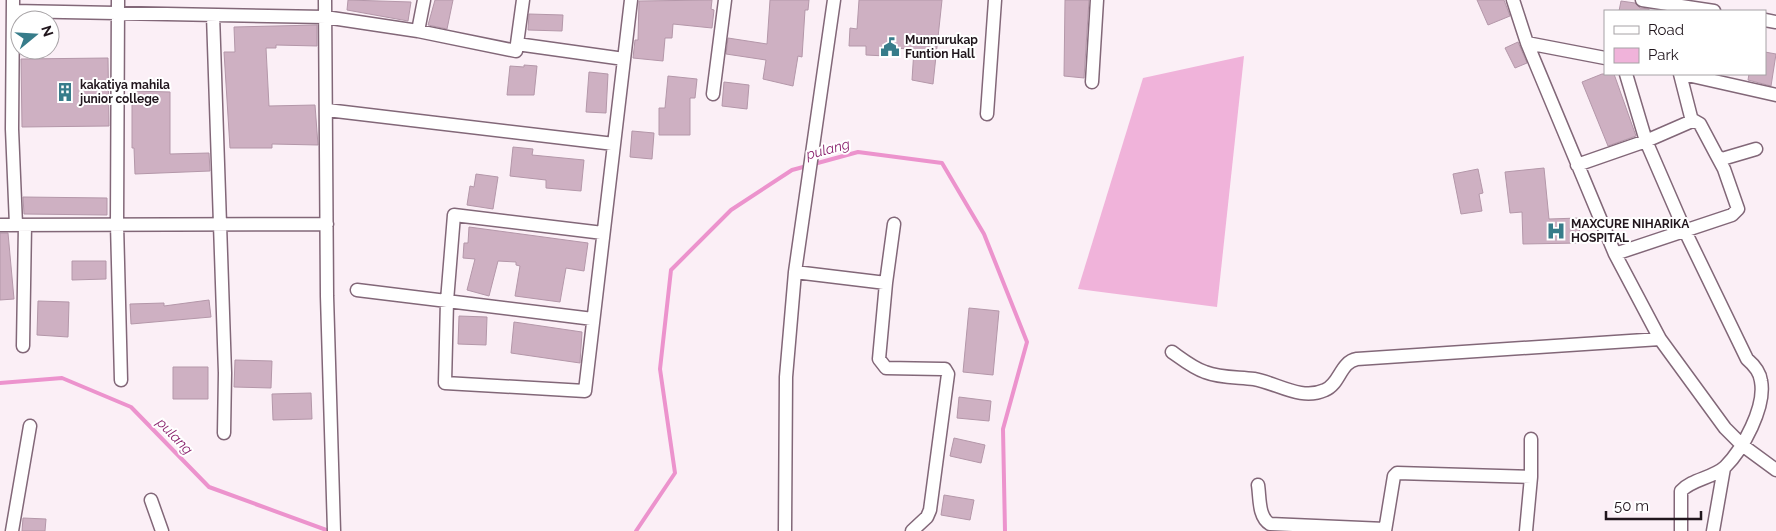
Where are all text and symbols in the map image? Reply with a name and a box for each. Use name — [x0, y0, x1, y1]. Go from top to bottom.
north arrow — [10, 10, 60, 60]
legend — [1604, 10, 1766, 75]
text: Road — [1648, 21, 1684, 39]
text: N — [38, 23, 57, 39]
place label: Munnurukap Funtion Hall — [905, 33, 978, 61]
public building icon: Munnurukap Funtion Hall — [879, 36, 901, 58]
text: Park — [1648, 46, 1679, 64]
place label: kakatiya mahila junior college — [78, 78, 170, 106]
building icon: kakatiya mahila junior college — [54, 81, 76, 103]
water label: pulang — [804, 136, 852, 163]
place label: MAXCURE NIHARIKA HOSPITAL — [1571, 217, 1690, 245]
hospital icon: MAXCURE NIHARIKA HOSPITAL — [1545, 220, 1567, 242]
water label: pulang — [153, 414, 196, 458]
scale bar — [1606, 488, 1701, 520]
text: 50 m — [1614, 497, 1649, 515]

